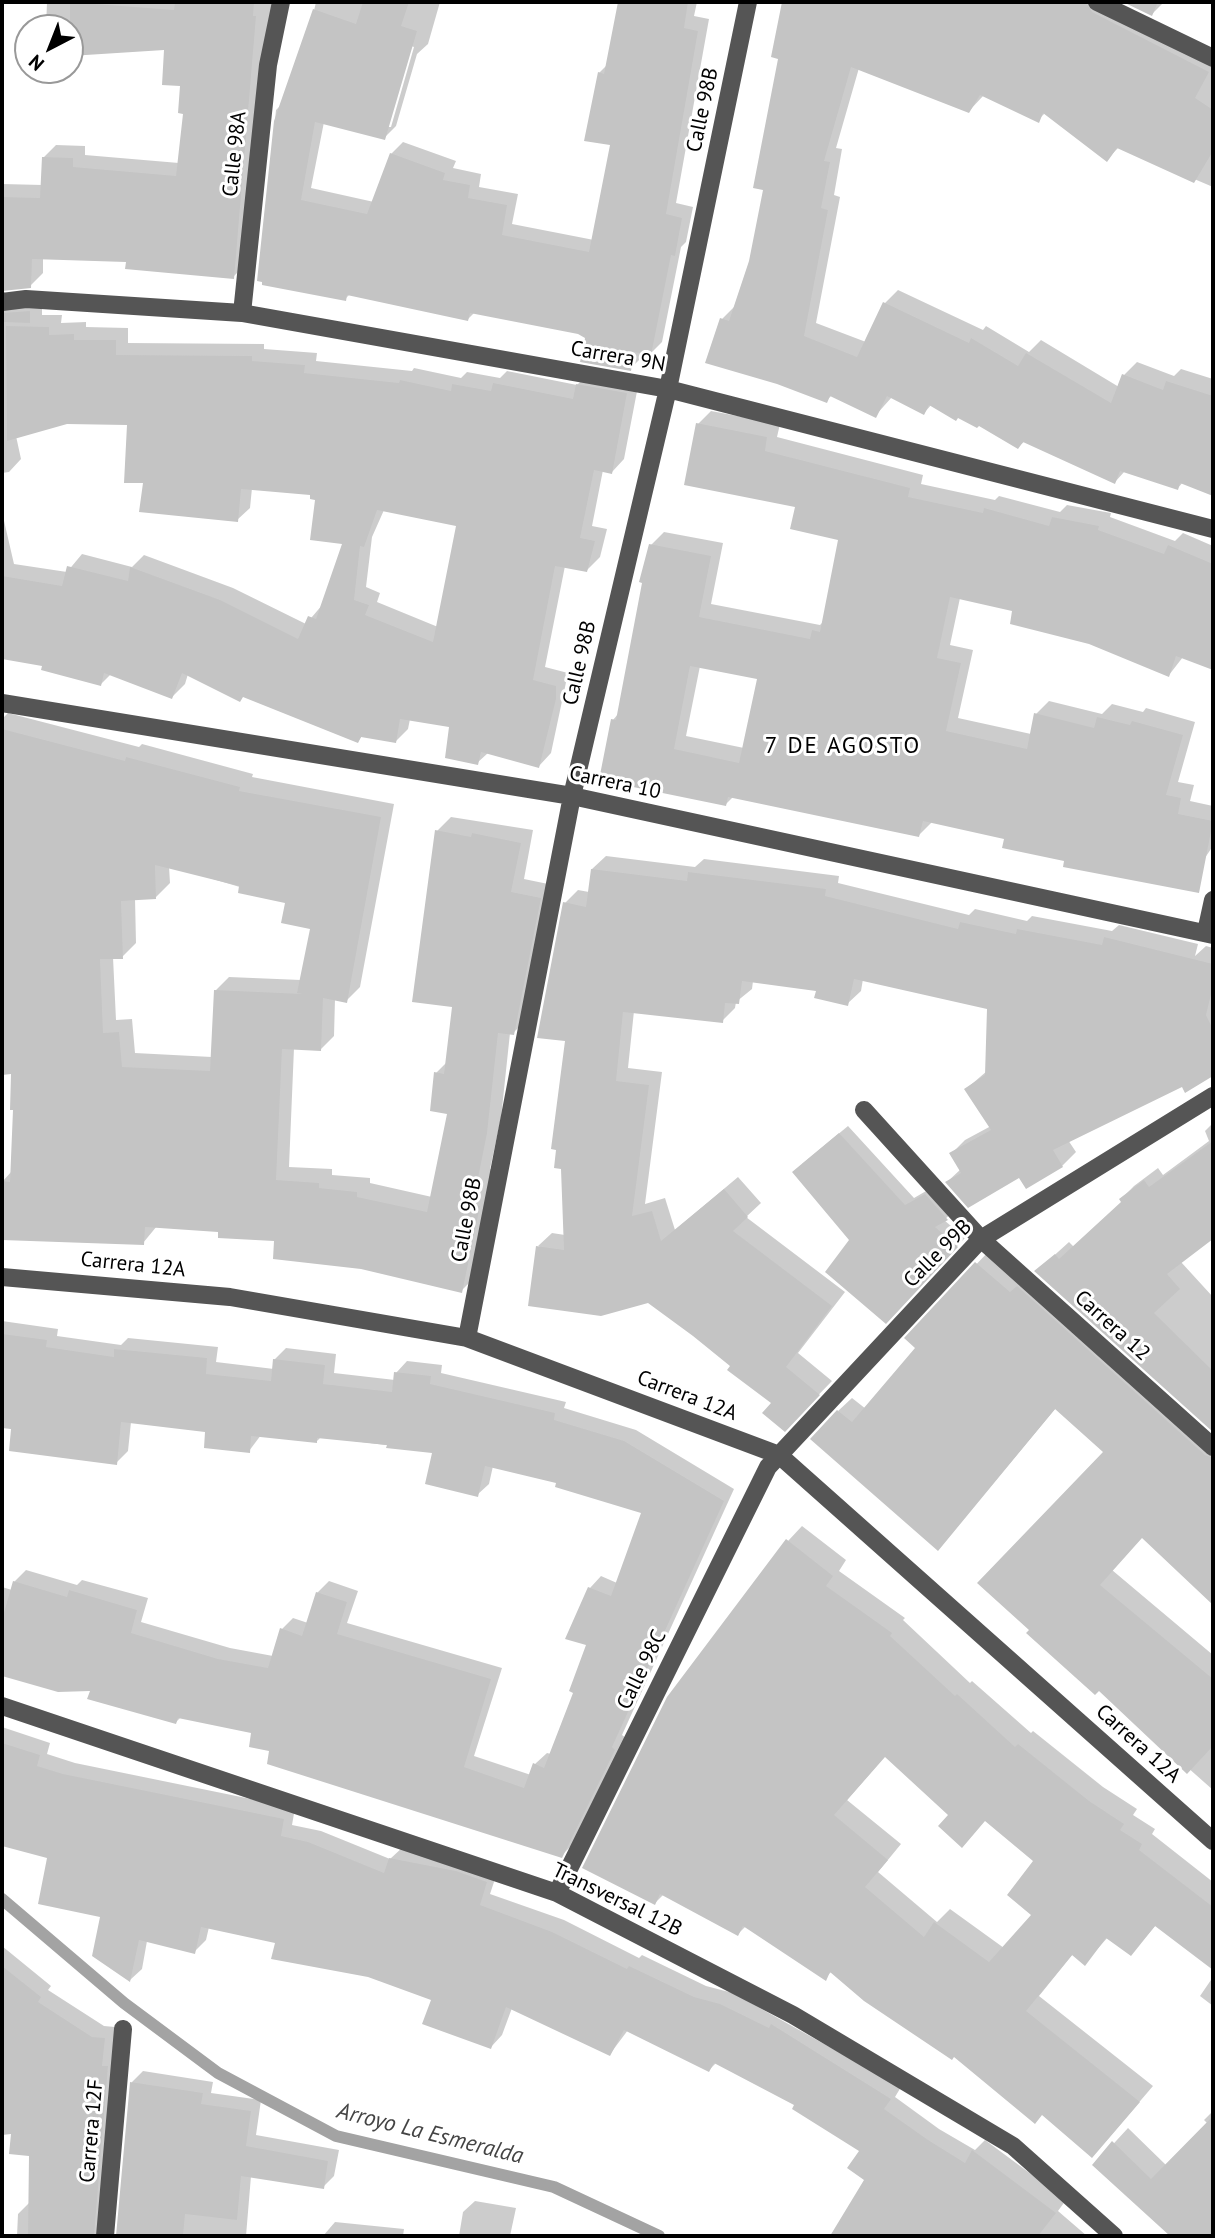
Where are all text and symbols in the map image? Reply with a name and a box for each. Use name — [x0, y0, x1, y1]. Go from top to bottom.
north arrow — [14, 14, 84, 84]
text: N — [24, 50, 49, 76]
street label: Calle 98B — [682, 65, 724, 155]
street label: Calle 98A — [218, 110, 252, 198]
street label: Carrera 9N — [569, 336, 667, 378]
street label: Calle 98B — [558, 618, 602, 708]
district label: 7 DE AGOSTO — [766, 732, 920, 760]
street label: Carrera 10 — [567, 761, 663, 805]
street label: Calle 98B — [446, 1176, 488, 1264]
street label: Calle 99B — [899, 1215, 977, 1293]
street label: Carrera 12A — [79, 1247, 187, 1283]
street label: Carrera 12 — [1069, 1286, 1155, 1366]
street label: Carrera 12A — [633, 1365, 741, 1427]
street label: Calle 98C — [612, 1626, 672, 1714]
street label: Carrera 12A — [1090, 1699, 1186, 1789]
street label: Transversal 12B — [548, 1858, 686, 1942]
street label: Carrera 12F — [75, 2078, 109, 2184]
water label: Arroyo La Esmeralda — [334, 2098, 526, 2170]

